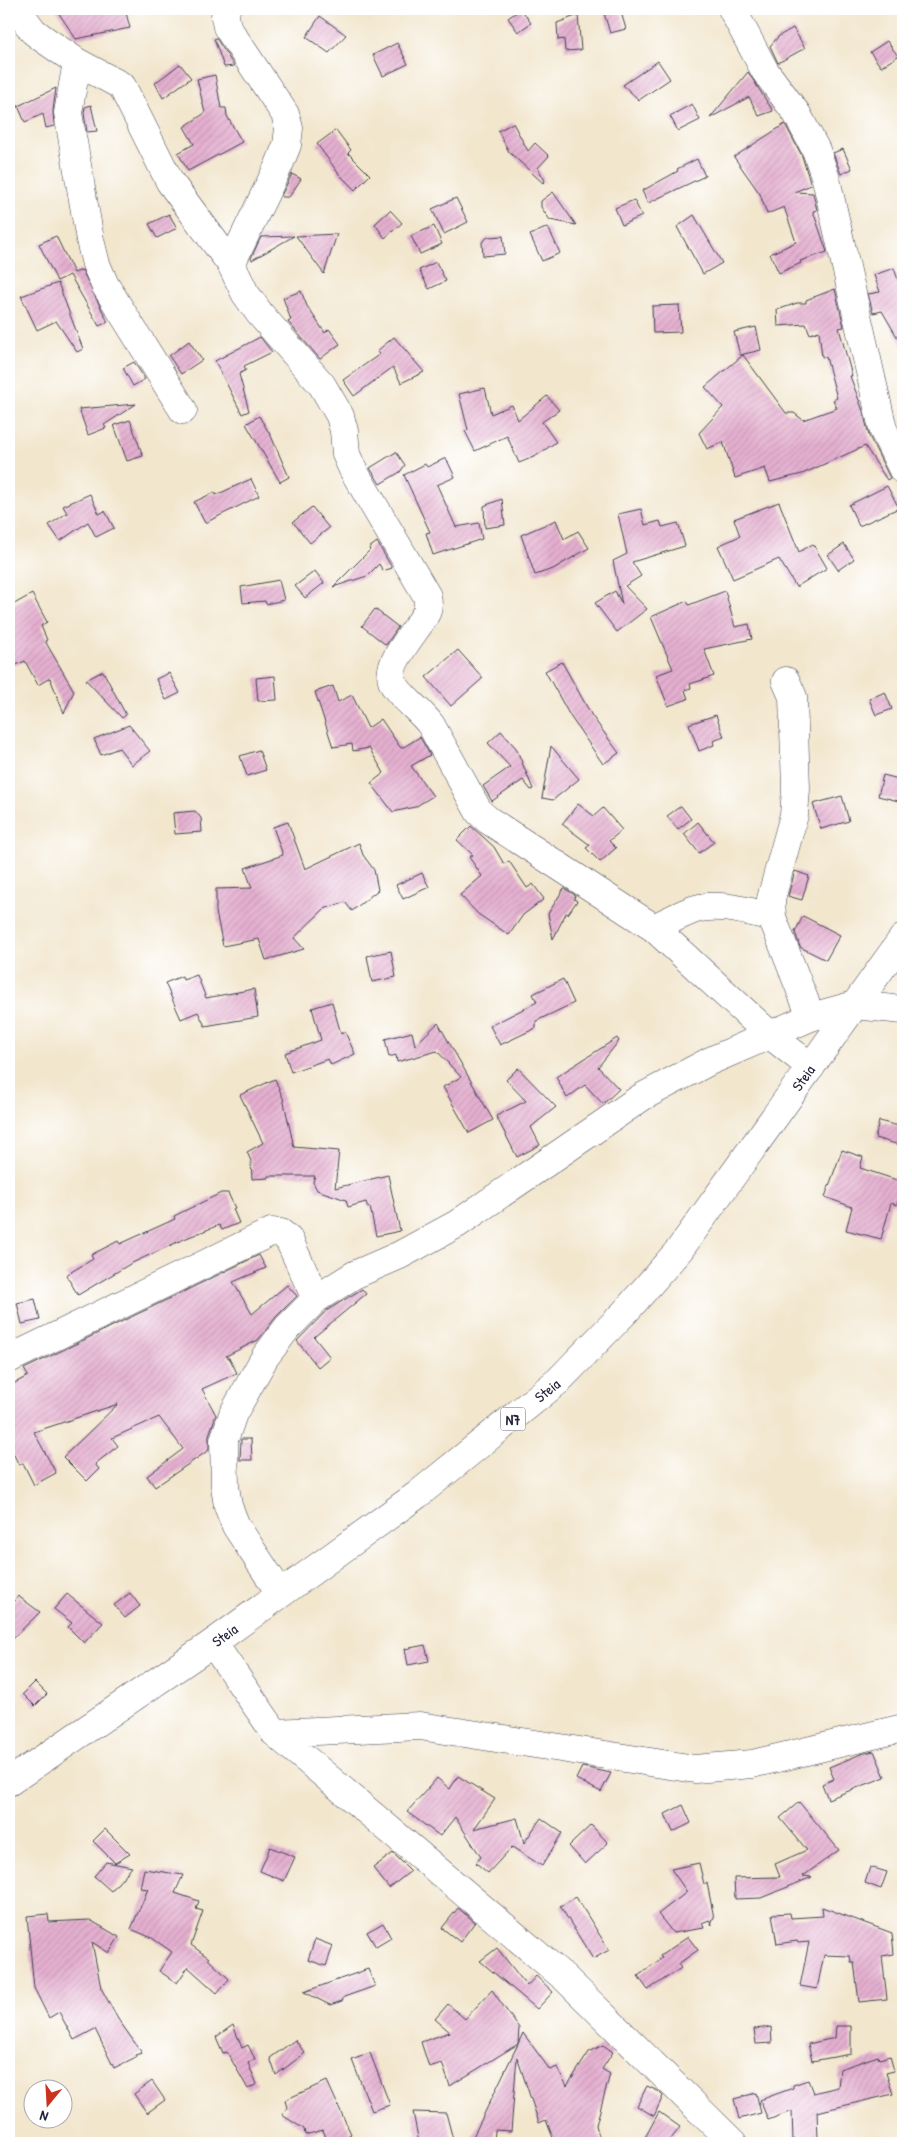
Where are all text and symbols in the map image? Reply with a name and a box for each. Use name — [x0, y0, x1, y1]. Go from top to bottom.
street label: Steia — [786, 1060, 819, 1095]
street label: Steia — [530, 1373, 564, 1407]
road number: N7 — [500, 1408, 526, 1430]
street label: Steia — [207, 1618, 242, 1651]
north arrow — [22, 2080, 72, 2130]
text: N — [37, 2106, 50, 2127]

